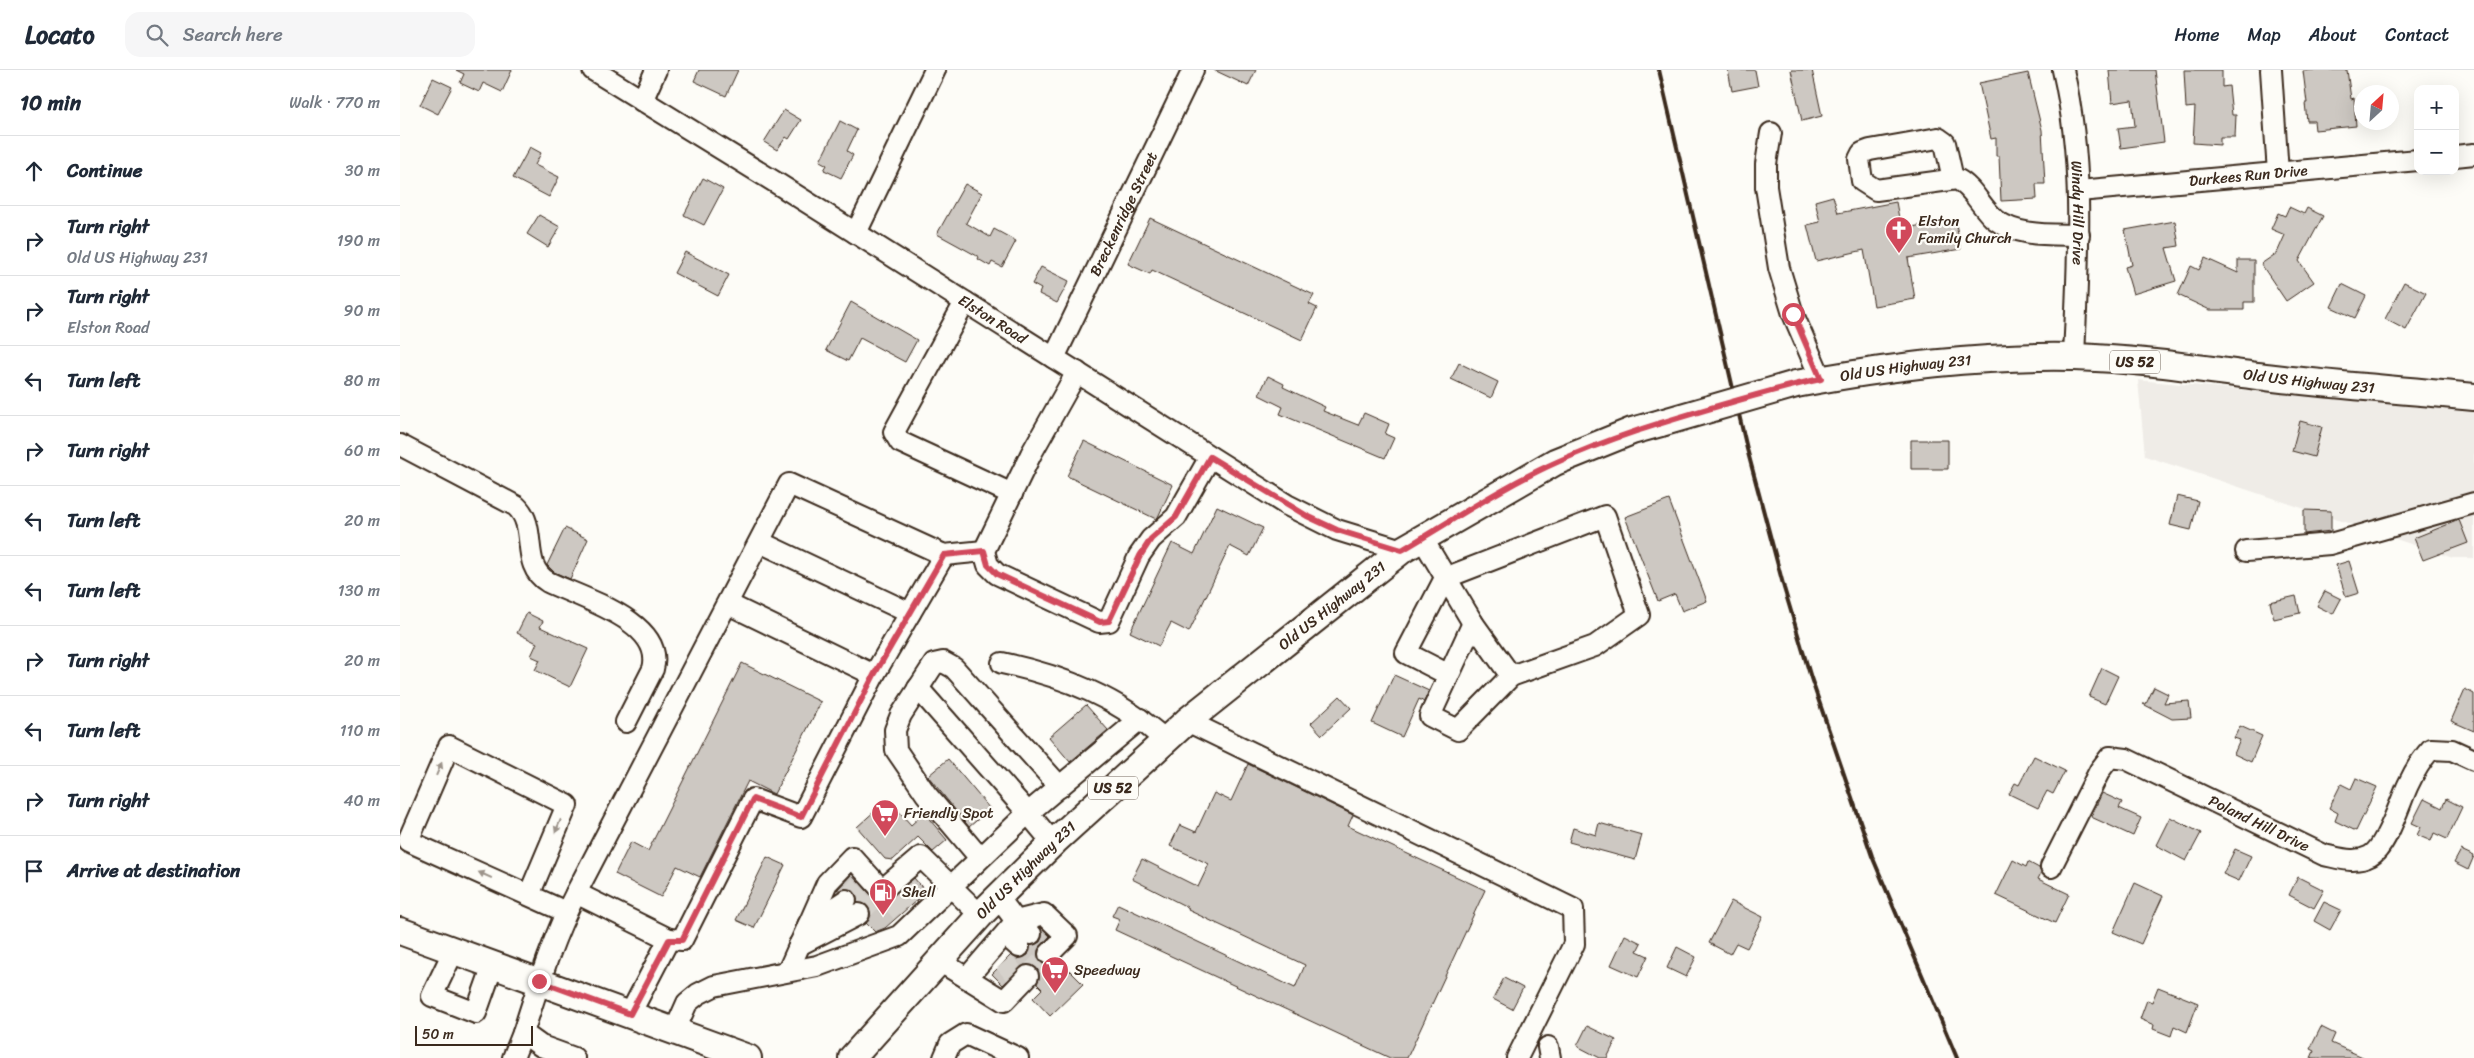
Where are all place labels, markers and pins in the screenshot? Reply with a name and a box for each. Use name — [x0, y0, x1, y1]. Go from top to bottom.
place label: Elston Family Church — [1918, 208, 2012, 251]
church icon: Elston Family Church — [1884, 215, 1914, 254]
supermarket icon: Friendly Spot — [870, 798, 900, 837]
place label: Friendly Spot — [904, 800, 994, 826]
fuel station icon: Shell — [868, 877, 898, 916]
place label: Shell — [902, 879, 936, 905]
supermarket icon: Speedway — [1040, 955, 1070, 994]
place label: Speedway — [1074, 957, 1141, 983]

